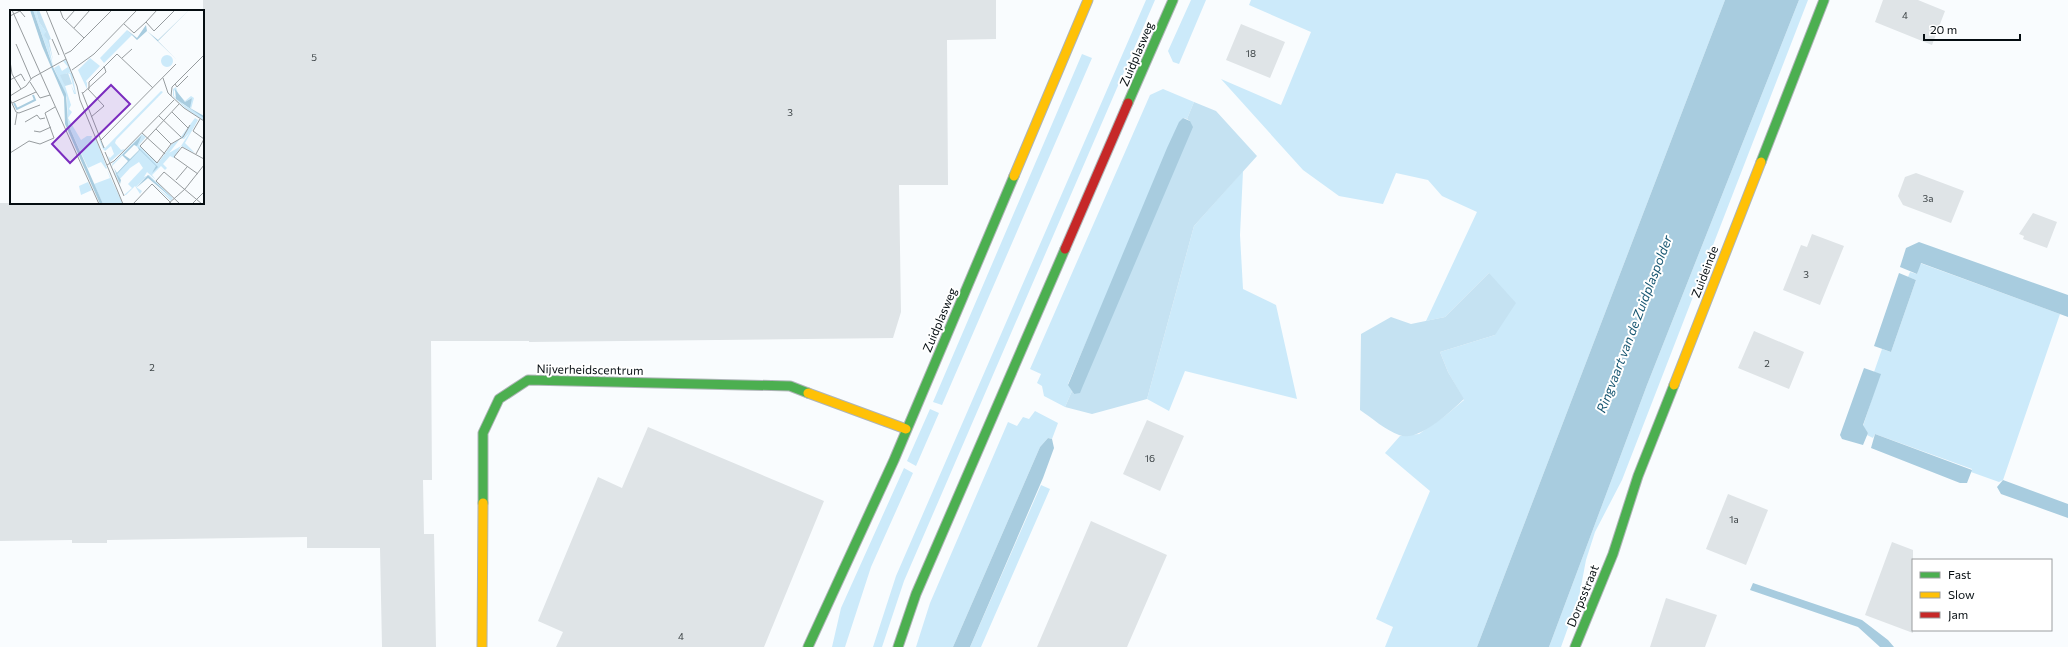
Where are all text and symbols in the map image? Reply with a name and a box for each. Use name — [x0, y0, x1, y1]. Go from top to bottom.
house number: 4 — [1902, 9, 1908, 21]
inset map — [10, 10, 204, 204]
scale bar — [1924, 16, 2020, 42]
street label: Zuidplasweg — [1116, 19, 1156, 88]
text: 20 m — [1930, 22, 1957, 36]
house number: 18 — [1246, 47, 1256, 59]
house number: 5 — [311, 51, 317, 63]
house number: 3 — [787, 106, 793, 118]
house number: 3a — [1923, 192, 1933, 204]
water label: Ringvaart van de Zuidplaspolder — [1593, 232, 1676, 415]
street label: Zuideinde — [1688, 244, 1720, 300]
house number: 3 — [1803, 268, 1809, 280]
street label: Zuidplasweg — [919, 285, 959, 354]
house number: 2 — [1764, 357, 1770, 369]
house number: 2 — [149, 361, 155, 373]
street label: Nijverheidscentrum — [536, 361, 644, 377]
house number: 16 — [1145, 452, 1155, 464]
house number: 1a — [1729, 513, 1739, 525]
legend — [1912, 559, 2052, 631]
street label: Dorpsstraat — [1563, 562, 1601, 629]
text: Fast — [1948, 567, 1971, 581]
text: Slow — [1948, 587, 1975, 601]
text: Jam — [1948, 607, 1968, 622]
house number: 4 — [678, 630, 684, 642]

